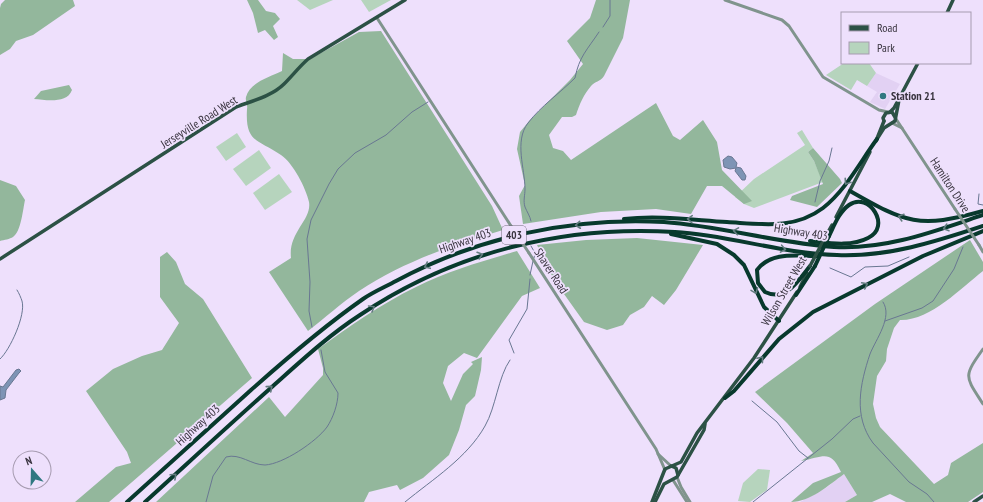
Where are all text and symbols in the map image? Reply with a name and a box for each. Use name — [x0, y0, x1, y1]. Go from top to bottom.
legend — [841, 12, 971, 64]
text: Road — [877, 20, 897, 35]
text: Park — [877, 40, 895, 55]
place label: Station 21 — [891, 88, 936, 103]
marker: Station 21 — [878, 91, 888, 101]
street label: Jerseyville Road West — [157, 92, 240, 152]
street label: Hamilton Drive — [927, 154, 974, 215]
one-way arrow — [844, 178, 852, 185]
one-way arrow — [898, 213, 905, 222]
one-way arrow — [687, 215, 693, 224]
one-way arrow — [575, 220, 581, 229]
street label: Highway 403 — [773, 220, 829, 243]
one-way arrow — [943, 223, 950, 231]
street label: Highway 403 — [437, 225, 493, 256]
road number: 403 — [502, 226, 526, 244]
one-way arrow — [733, 228, 739, 236]
one-way arrow — [779, 244, 786, 253]
street label: Shaver Road — [531, 245, 572, 296]
one-way arrow — [476, 251, 483, 260]
street label: Wilson Street West — [758, 253, 810, 328]
one-way arrow — [423, 261, 431, 269]
one-way arrow — [861, 282, 869, 290]
one-way arrow — [751, 287, 759, 294]
one-way arrow — [368, 305, 375, 312]
one-way arrow — [756, 357, 763, 364]
one-way arrow — [265, 386, 273, 393]
street label: Highway 403 — [172, 401, 223, 448]
north arrow — [12, 450, 52, 490]
text: N — [23, 453, 34, 468]
one-way arrow — [169, 473, 177, 480]

